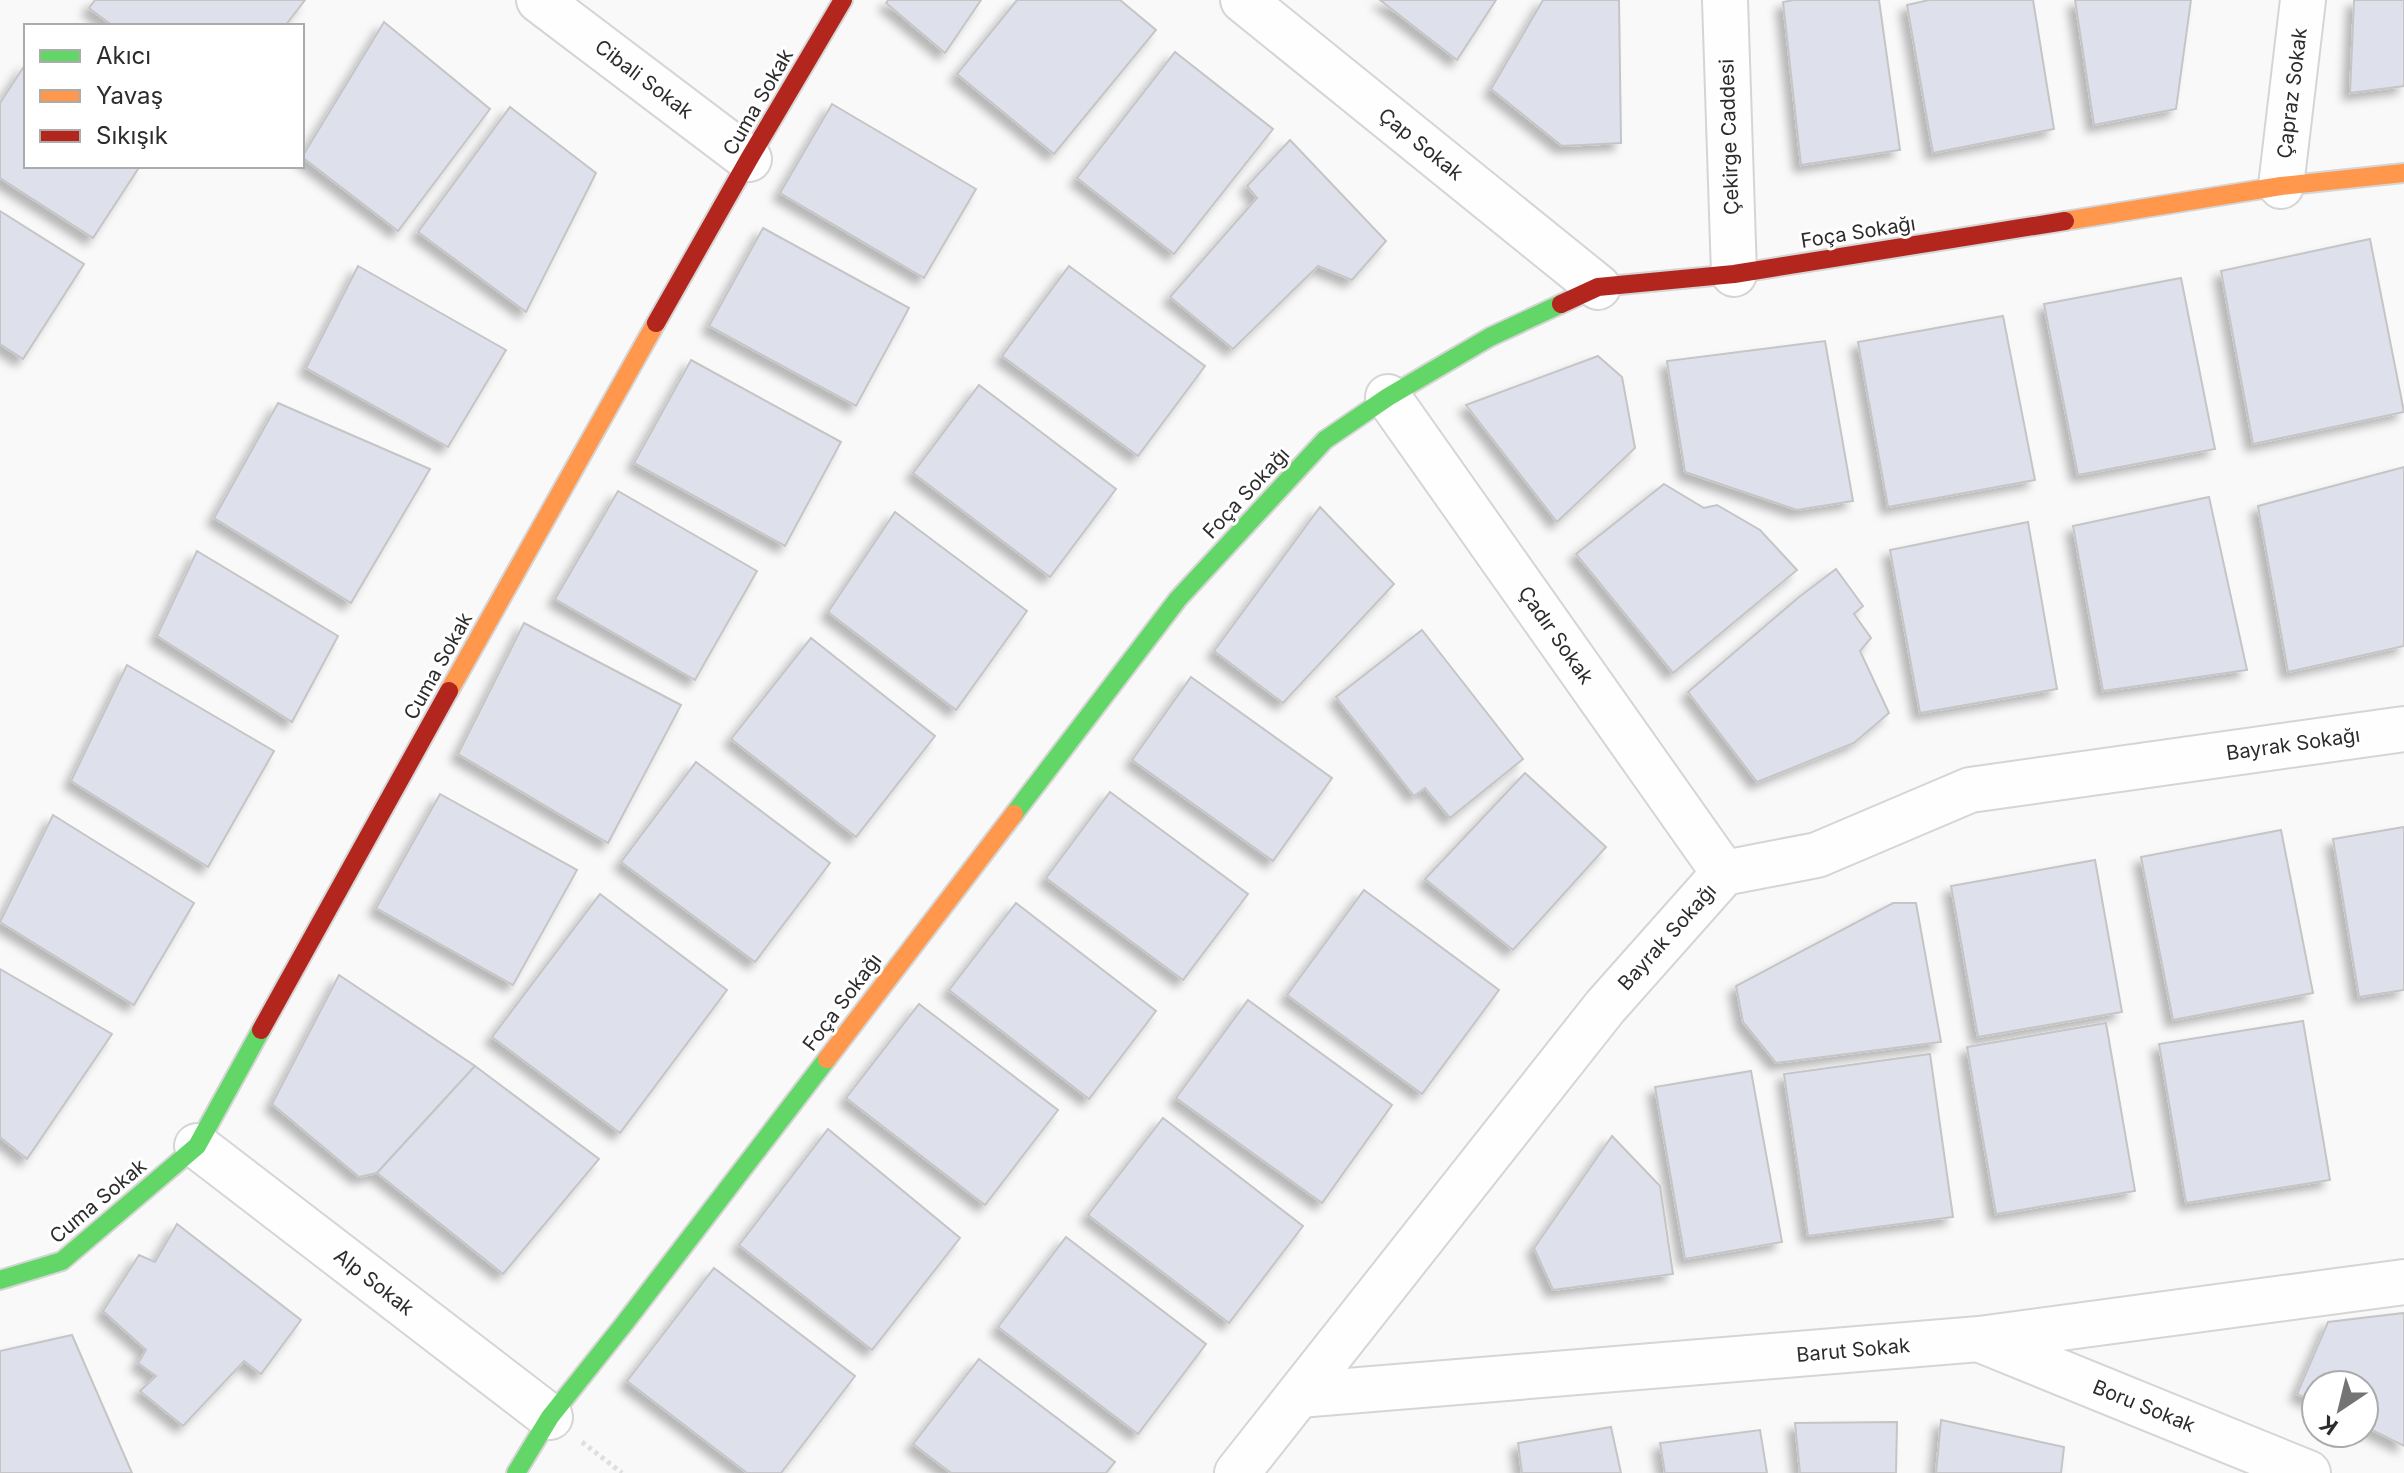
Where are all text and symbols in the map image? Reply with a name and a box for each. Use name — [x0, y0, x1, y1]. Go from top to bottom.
legend — [24, 24, 304, 168]
street label: Çapraz Sokak — [2272, 26, 2312, 160]
street label: Cibali Sokak — [590, 34, 698, 124]
text: Akıcı — [96, 41, 151, 70]
street label: Cuma Sokak — [718, 45, 798, 159]
street label: Çekirge Caddesi — [1714, 59, 1744, 215]
text: Yavaş — [96, 81, 163, 110]
street label: Çap Sokak — [1374, 103, 1468, 185]
text: Sıkışık — [96, 121, 168, 150]
street label: Foça Sokağı — [1799, 211, 1917, 253]
street label: Foça Sokağı — [1198, 443, 1294, 543]
street label: Çadır Sokak — [1513, 581, 1599, 689]
street label: Cuma Sokak — [399, 608, 477, 724]
street label: Bayrak Sokağı — [2225, 723, 2361, 765]
street label: Bayrak Sokağı — [1613, 879, 1721, 995]
street label: Foça Sokağı — [798, 949, 886, 1055]
street label: Cuma Sokak — [45, 1154, 151, 1248]
street label: Alp Sokak — [329, 1243, 419, 1321]
street label: Barut Sokak — [1795, 1333, 1911, 1367]
north arrow — [2300, 1369, 2380, 1449]
street label: Boru Sokak — [2089, 1375, 2199, 1437]
text: K — [2314, 1410, 2342, 1441]

